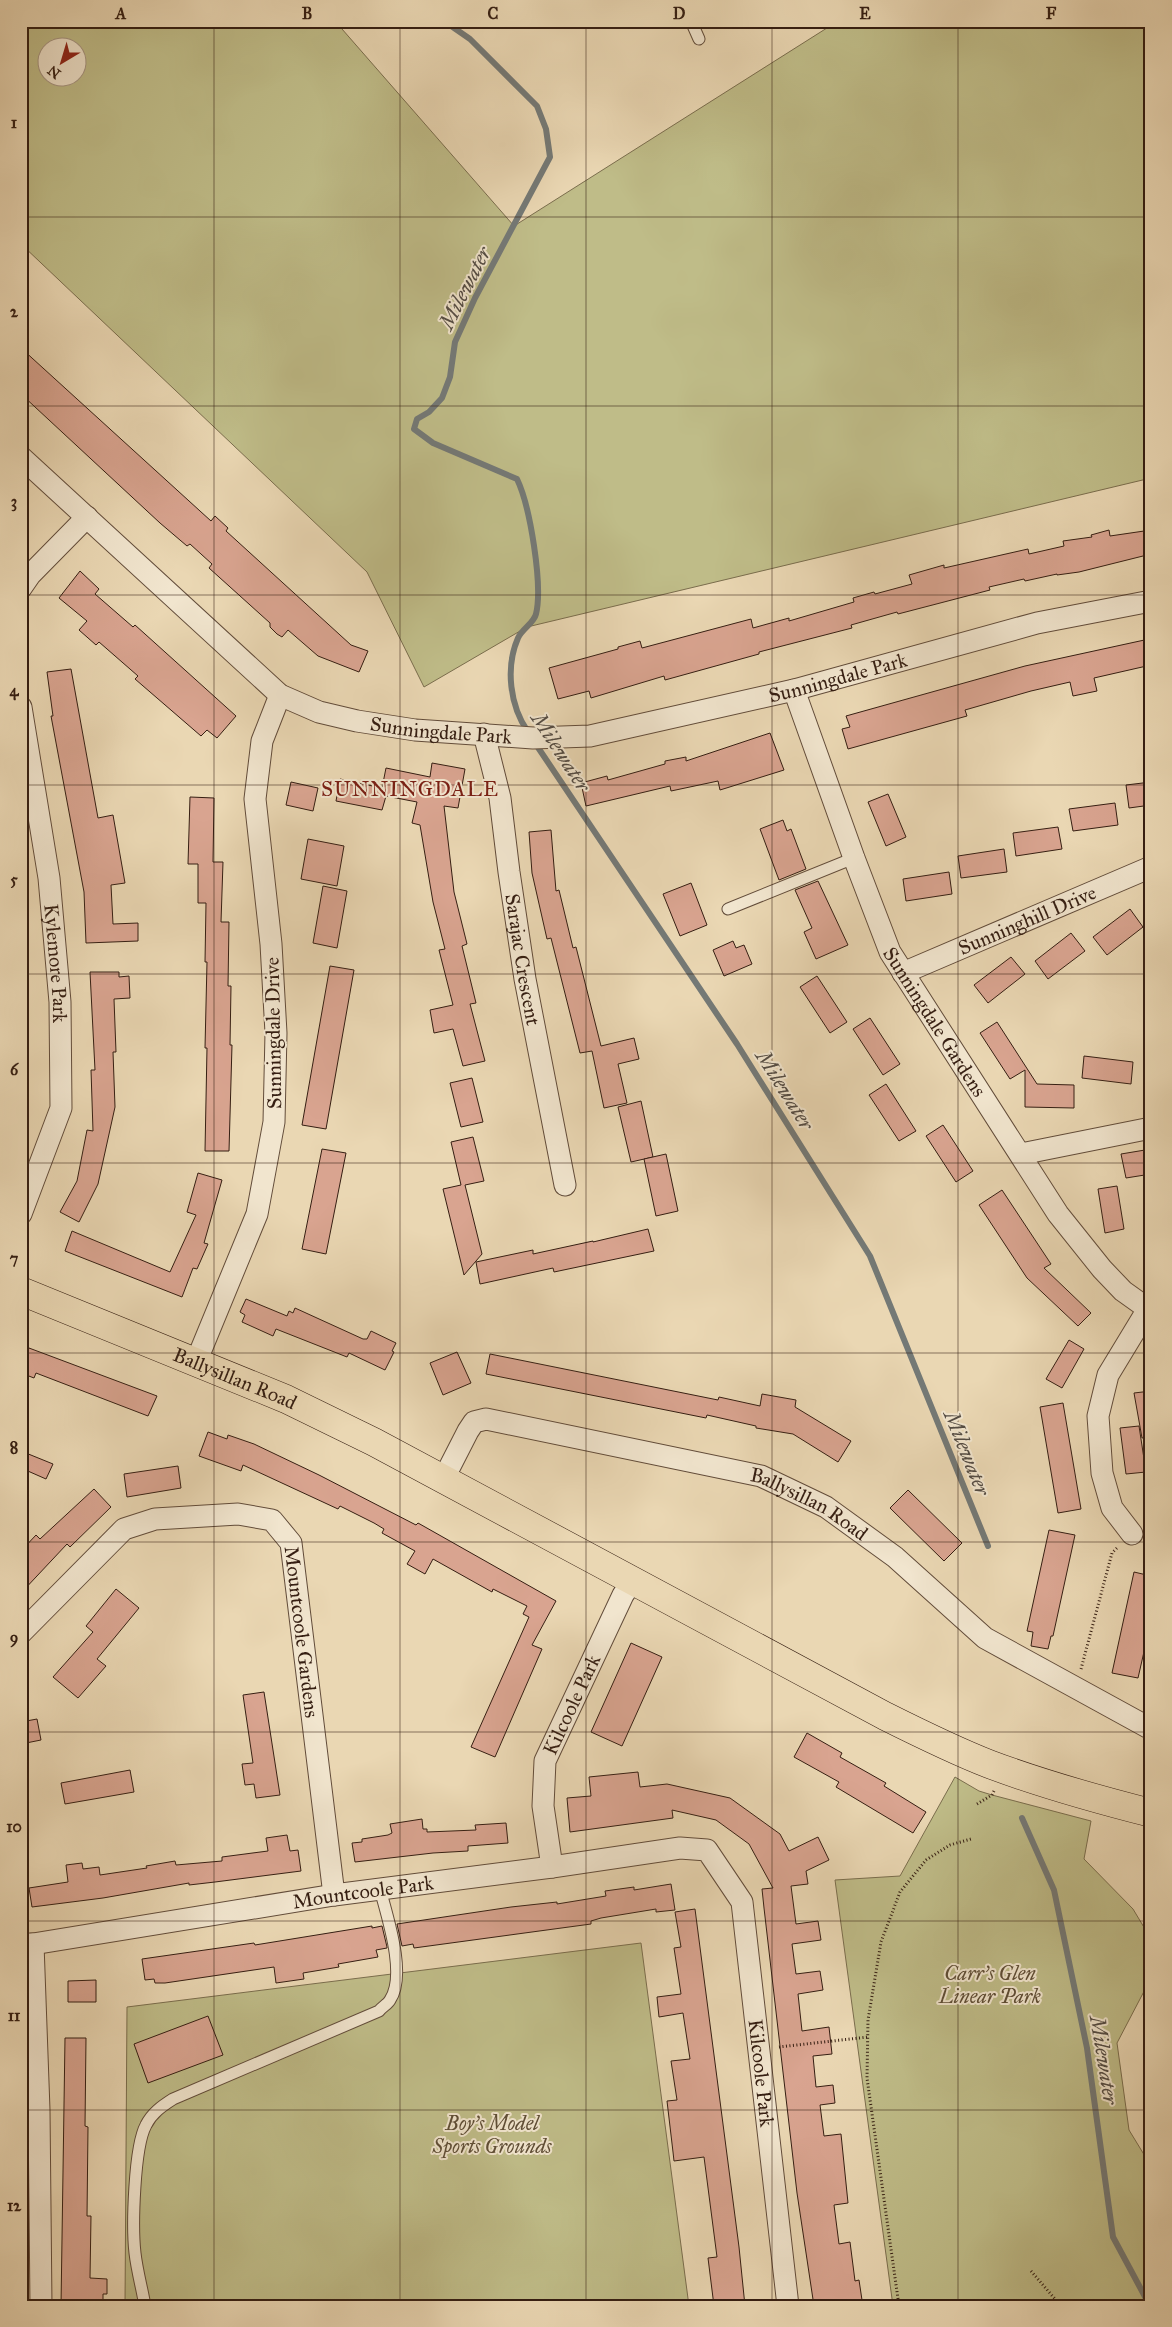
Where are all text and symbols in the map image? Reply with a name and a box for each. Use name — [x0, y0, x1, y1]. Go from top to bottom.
text: A — [115, 4, 127, 23]
text: B — [302, 4, 312, 23]
text: C — [488, 4, 499, 23]
text: D — [673, 4, 686, 23]
text: E — [859, 4, 871, 23]
text: F — [1046, 4, 1057, 23]
north arrow — [38, 38, 88, 88]
text: N — [44, 61, 64, 82]
text: 1 — [11, 113, 18, 132]
water label: Milewater — [432, 241, 497, 336]
text: 2 — [10, 302, 19, 321]
text: 3 — [11, 492, 17, 512]
street label: Sunningdale Park — [766, 647, 910, 707]
text: 4 — [10, 681, 20, 701]
water label: Milewater — [525, 706, 597, 798]
street label: Sunningdale Park — [369, 711, 513, 749]
district label: SUNNINGDALE — [321, 776, 499, 802]
text: 5 — [10, 870, 18, 889]
street label: Sunninghill Drive — [955, 880, 1100, 960]
street label: Sarajac Crescent — [500, 892, 546, 1027]
street label: Kylemore Park — [39, 903, 72, 1024]
street label: Sunningdale Gardens — [878, 943, 992, 1101]
street label: Sunningdale Drive — [260, 957, 287, 1109]
water label: Milewater — [749, 1043, 820, 1136]
text: 6 — [10, 1060, 19, 1079]
text: 7 — [10, 1249, 19, 1268]
street label: Ballysillan Road — [170, 1342, 301, 1414]
water label: Milewater — [937, 1405, 996, 1500]
text: 8 — [10, 1438, 18, 1457]
street label: Ballysillan Road — [748, 1462, 873, 1545]
street label: Mountcoole Gardens — [279, 1545, 324, 1719]
text: 9 — [10, 1628, 18, 1648]
street label: Kilcoole Park — [538, 1650, 606, 1759]
text: 10 — [6, 1817, 22, 1836]
street label: Mountcoole Park — [291, 1870, 436, 1914]
park label: Carr's Glen Linear Park — [938, 1961, 1041, 2008]
text: 11 — [8, 2006, 21, 2025]
water label: Milewater — [1084, 2012, 1124, 2107]
street label: Kilcoole Park — [743, 2018, 780, 2129]
park label: Boy's Model Sports Grounds — [431, 2111, 553, 2159]
text: 12 — [7, 2196, 22, 2215]

